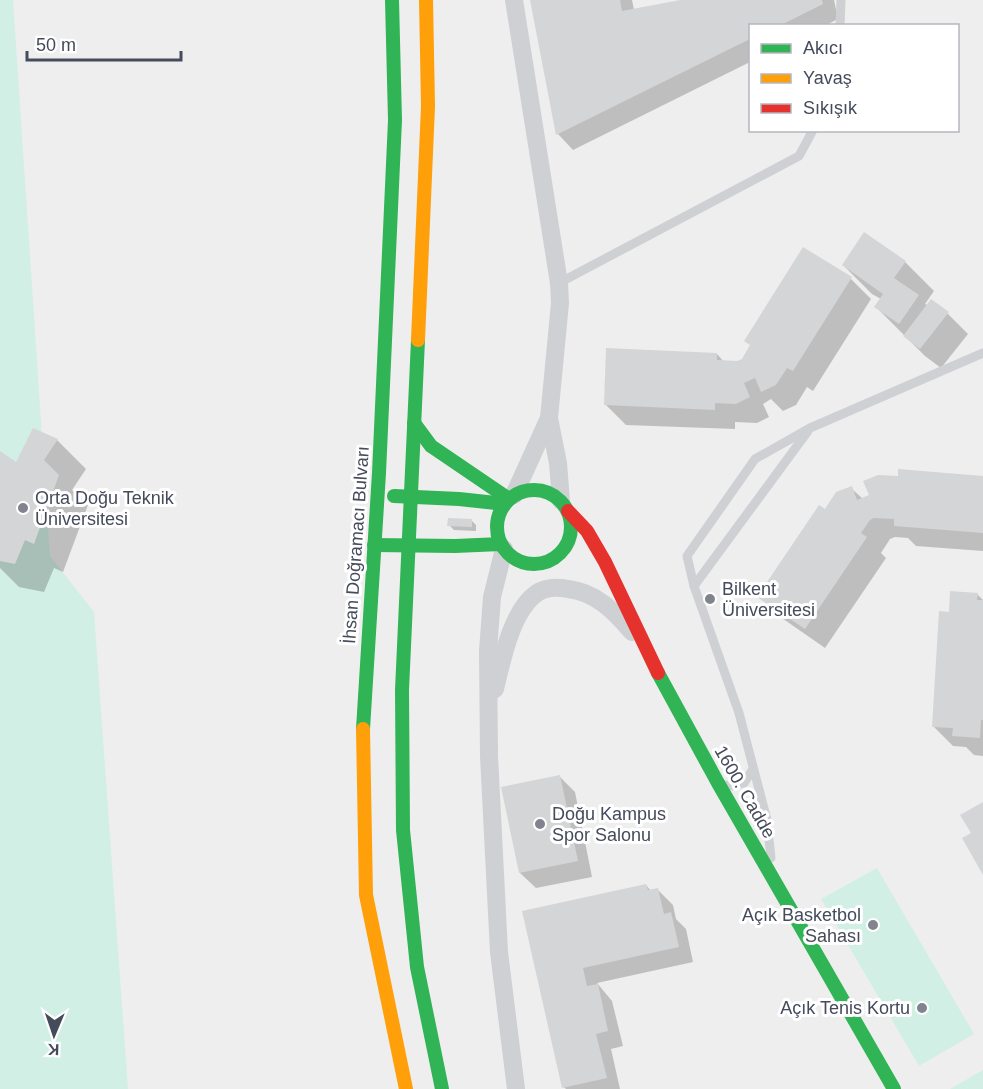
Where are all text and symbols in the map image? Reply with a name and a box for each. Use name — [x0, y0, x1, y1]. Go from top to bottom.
scale bar — [27, 24, 182, 62]
legend — [749, 24, 959, 132]
text: 50 m — [36, 35, 76, 55]
text: Akıcı — [803, 38, 843, 58]
text: Yavaş — [803, 68, 852, 88]
text: Sıkışık — [803, 98, 858, 118]
street label: İhsan Doğramacı Bulvarı — [339, 445, 373, 645]
place label: Orta Doğu Teknik Üniversitesi — [35, 488, 175, 529]
marker: Orta Doğu Teknik Üniversitesi — [16, 501, 30, 515]
place label: Bilkent Üniversitesi — [722, 579, 815, 620]
marker: Bilkent Üniversitesi — [703, 592, 717, 606]
street label: 1600. Cadde — [711, 742, 779, 842]
place label: Doğu Kampus Spor Salonu — [552, 804, 666, 845]
marker: Doğu Kampus Spor Salonu — [533, 817, 547, 831]
place label: Açık Basketbol Sahası — [742, 905, 861, 946]
marker: Açık Basketbol Sahası — [866, 918, 880, 932]
place label: Açık Tenis Kortu — [780, 998, 910, 1018]
marker: Açık Tenis Kortu — [915, 1001, 929, 1015]
north arrow — [24, 1005, 84, 1065]
text: K — [47, 1041, 60, 1058]

